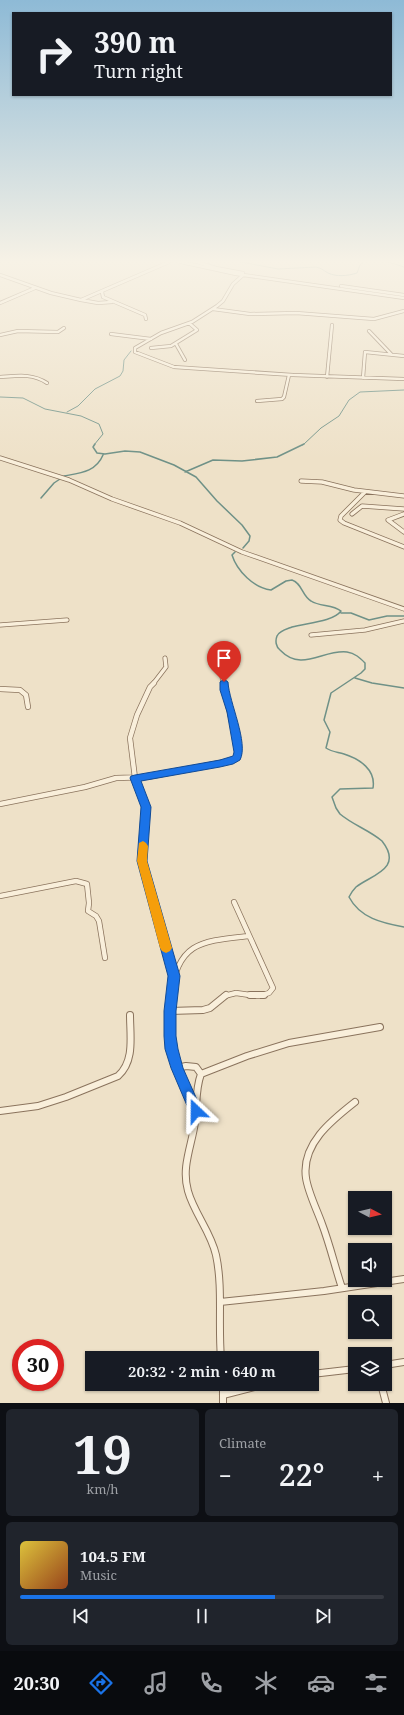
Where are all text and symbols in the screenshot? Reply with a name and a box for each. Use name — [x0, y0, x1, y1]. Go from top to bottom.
text: 390 m — [94, 23, 176, 61]
icon: right — [28, 28, 80, 80]
text: Turn right — [94, 59, 183, 83]
pin — [207, 641, 241, 682]
icon: arrive — [213, 647, 235, 669]
position arrow — [175, 1090, 217, 1132]
north arrow — [348, 1191, 392, 1235]
map controls — [348, 1191, 392, 1391]
button: sound — [348, 1243, 392, 1287]
button: search — [348, 1295, 392, 1339]
speed limit sign: 30 — [12, 1339, 64, 1391]
button: layers — [348, 1347, 392, 1391]
text: 20:32 · 2 min · 640 m — [128, 1361, 276, 1381]
text: 19 — [73, 1418, 132, 1489]
text: Climate — [219, 1434, 266, 1452]
text: 22° — [279, 1454, 325, 1495]
text: − — [219, 1460, 232, 1490]
text: + — [372, 1460, 384, 1490]
text: km/h — [87, 1480, 118, 1498]
text: 104.5 FM — [80, 1546, 146, 1566]
text: Music — [80, 1566, 117, 1584]
icon: previous — [70, 1605, 92, 1627]
icon: pause — [191, 1605, 213, 1627]
icon: next — [312, 1605, 334, 1627]
icon: directions — [87, 1669, 115, 1697]
icon: music — [142, 1669, 170, 1697]
icon: phone — [197, 1669, 225, 1697]
icon: climate — [252, 1669, 280, 1697]
icon: car — [307, 1669, 335, 1697]
icon: filters — [362, 1669, 390, 1697]
text: 20:30 — [14, 1671, 60, 1695]

